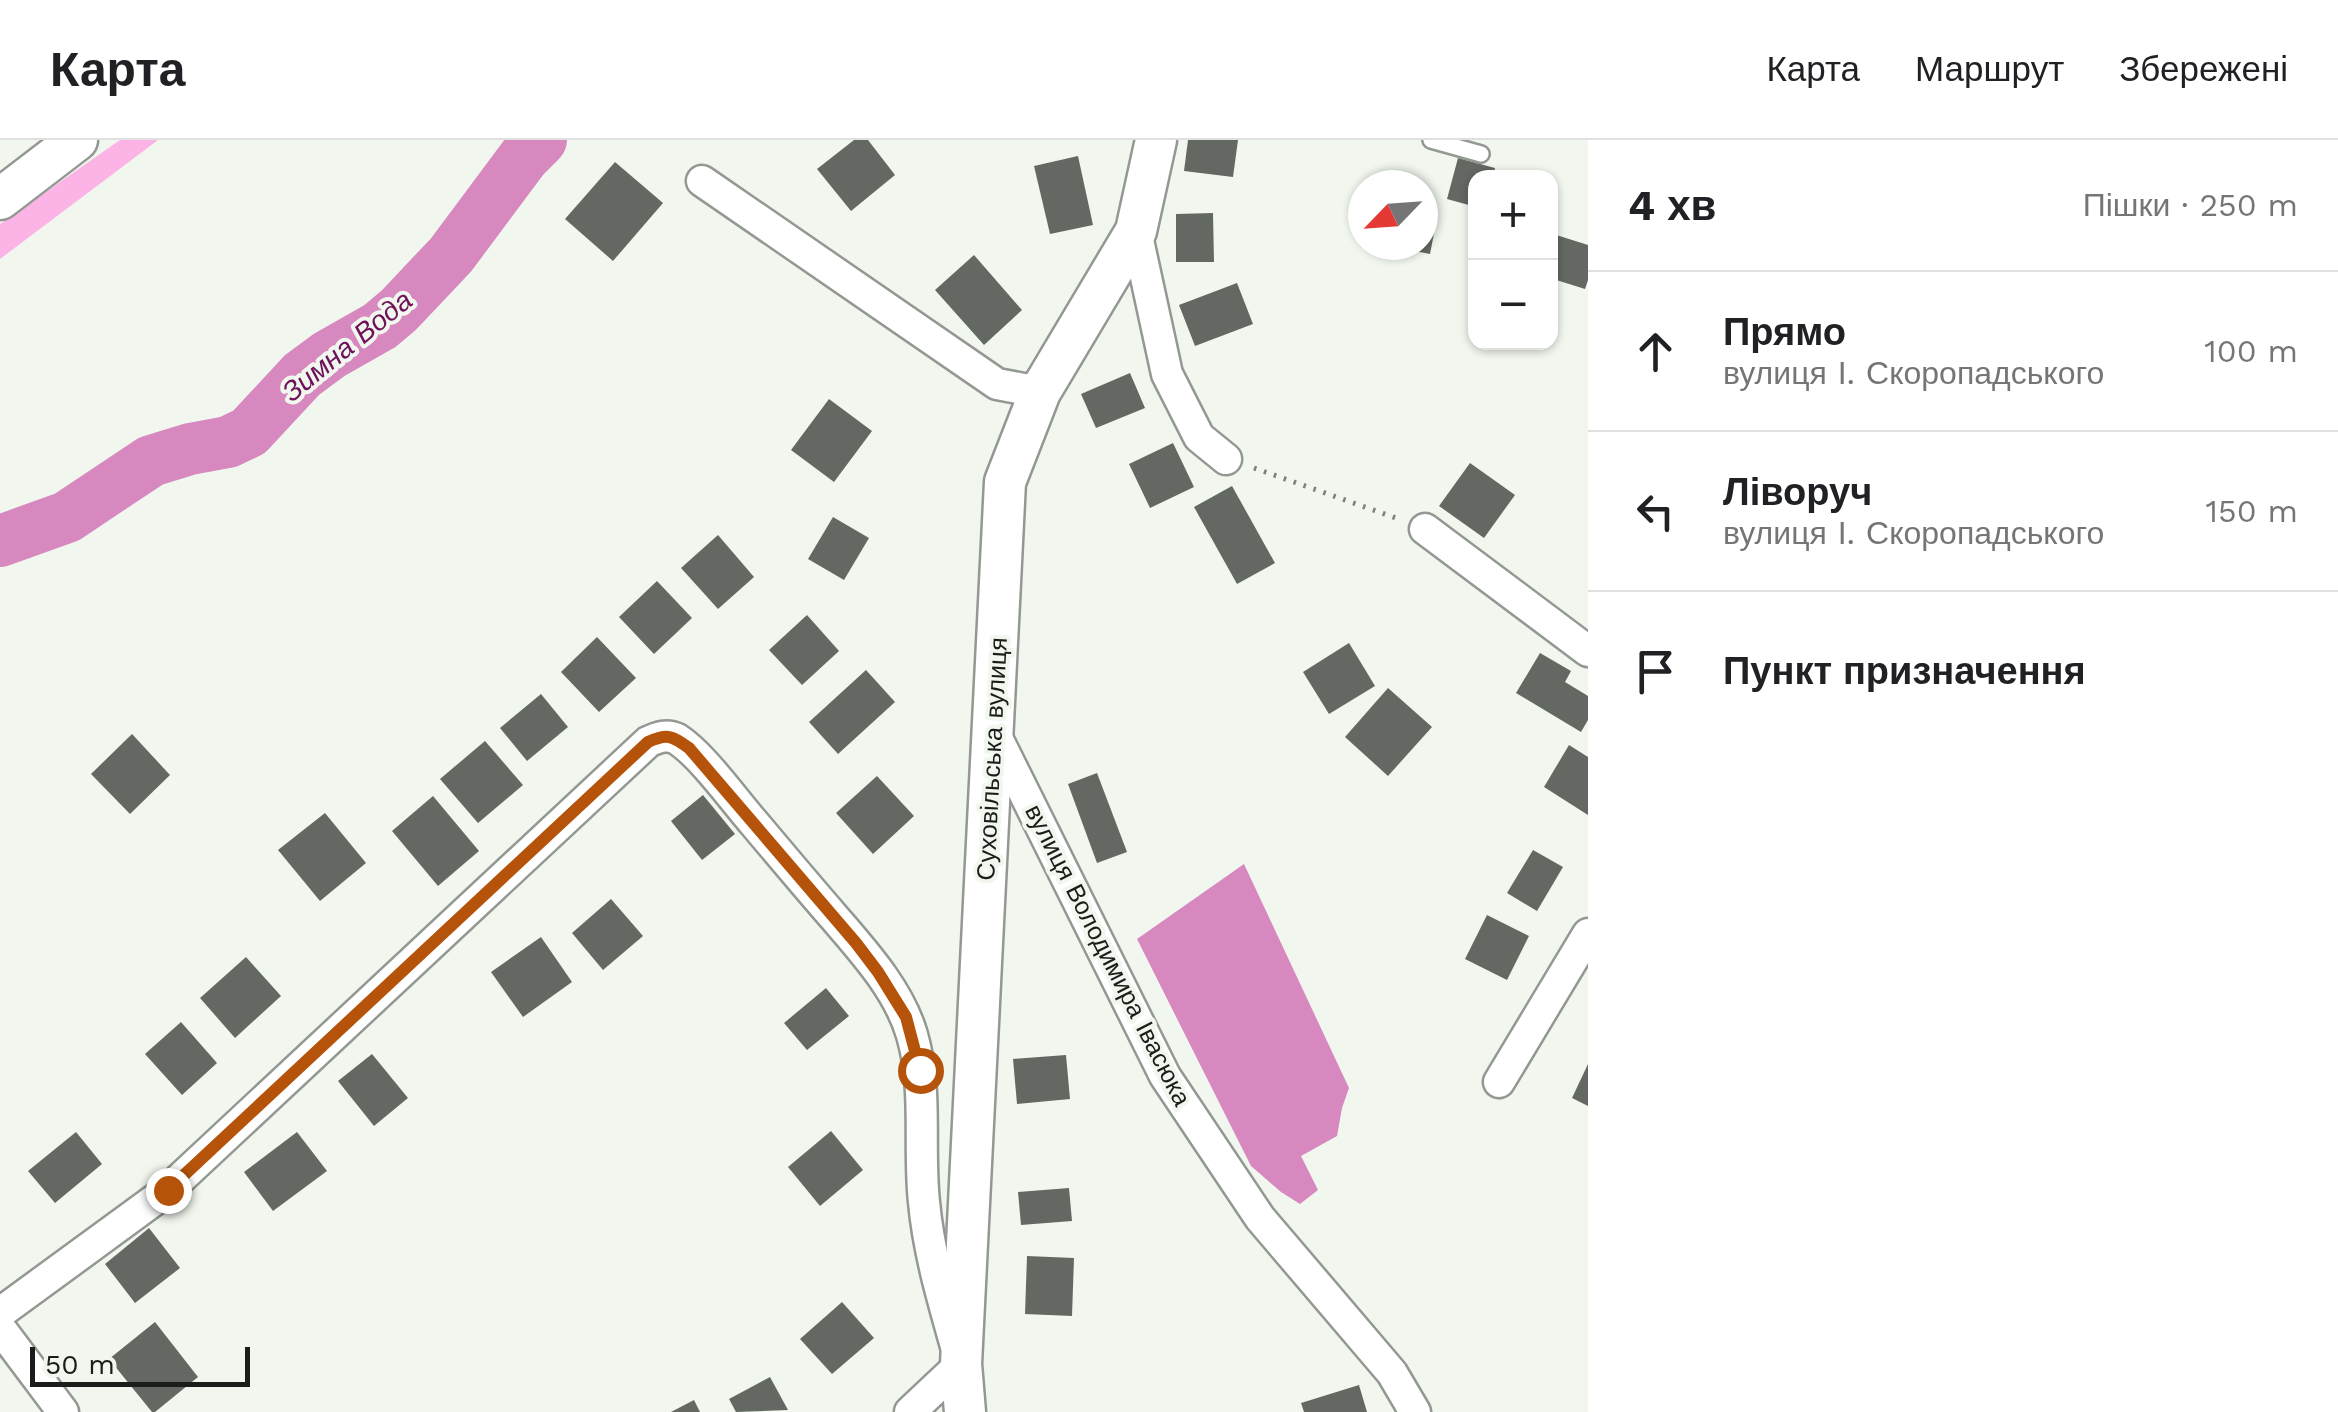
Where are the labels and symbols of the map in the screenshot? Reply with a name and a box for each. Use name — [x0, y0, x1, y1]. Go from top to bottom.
north arrow — [1348, 170, 1438, 260]
water label: Зимна Вода — [275, 284, 419, 408]
street label: Суховільська вулиця — [971, 637, 1013, 881]
street label: вулиця Володимира Івасюка — [1019, 799, 1197, 1111]
route start — [898, 1048, 944, 1094]
route end — [146, 1168, 192, 1214]
scale bar — [30, 1342, 250, 1386]

